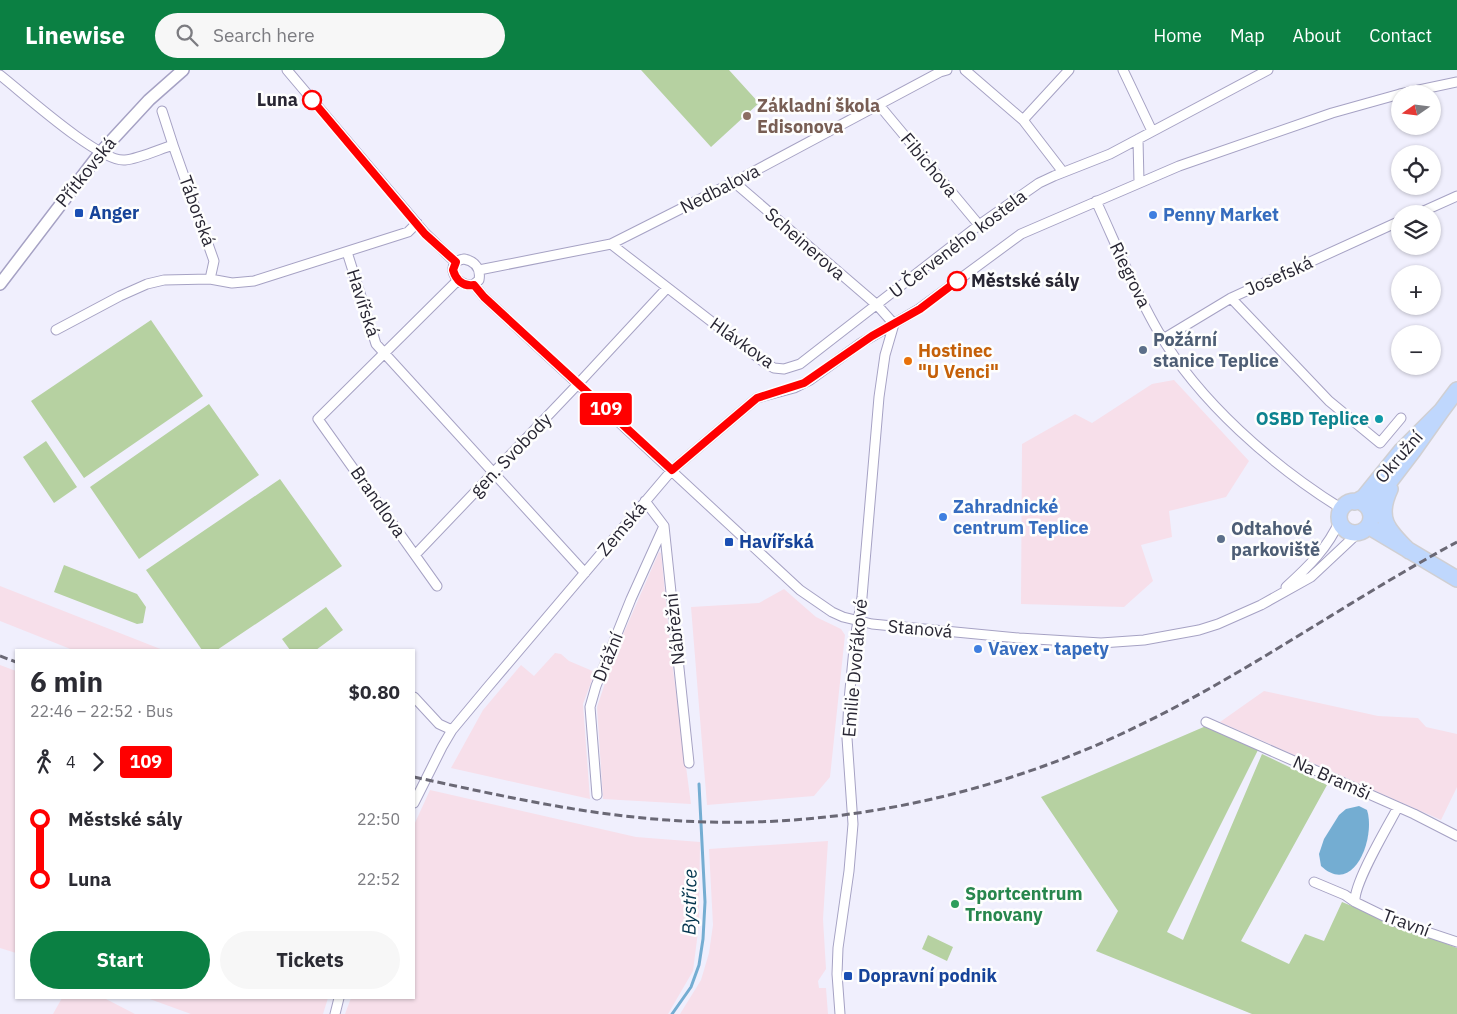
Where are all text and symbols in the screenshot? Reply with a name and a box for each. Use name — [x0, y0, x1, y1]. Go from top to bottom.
search box — [155, 13, 505, 58]
text: Linewise — [25, 19, 125, 51]
icon: search — [173, 21, 201, 49]
text: Search here — [213, 23, 315, 47]
text: Home — [1154, 24, 1202, 47]
text: Map — [1230, 24, 1265, 47]
text: About — [1293, 24, 1341, 47]
text: Contact — [1369, 24, 1432, 47]
north arrow — [1391, 85, 1441, 135]
map controls — [1391, 85, 1441, 375]
place label: Luna — [257, 88, 298, 111]
marker: Luna — [302, 90, 322, 110]
place label: Základní škola Edisonova — [757, 94, 880, 138]
marker: Základní škola Edisonova — [741, 110, 753, 122]
street label: Fibichova — [896, 128, 963, 202]
street label: Přítkovská — [50, 132, 121, 212]
button: locate — [1391, 145, 1441, 195]
street label: Nedbalova — [676, 159, 764, 218]
street label: Táborská — [174, 172, 221, 250]
street label: U Červeného kostela — [884, 183, 1031, 303]
place label: Anger — [89, 201, 139, 224]
street label: Scheinerova — [760, 202, 851, 285]
place label: Penny Market — [1163, 203, 1279, 226]
button: layers — [1391, 205, 1441, 255]
marker: Anger — [73, 207, 85, 219]
marker: Penny Market — [1147, 209, 1159, 221]
street label: Riegrova — [1105, 238, 1156, 312]
street label: Josefská — [1241, 250, 1316, 301]
button: + — [1391, 265, 1441, 315]
street label: Havířská — [342, 266, 385, 340]
place label: Městské sály — [971, 269, 1080, 292]
marker: Městské sály — [947, 271, 967, 291]
street label: Hlávkova — [706, 312, 779, 373]
button: − — [1391, 325, 1441, 375]
place label: Požární stanice Teplice — [1153, 328, 1279, 372]
place label: Hostinec "U Venci" — [918, 339, 999, 383]
marker: Požární stanice Teplice — [1137, 344, 1149, 356]
marker: Hostinec "U Venci" — [902, 355, 914, 367]
line badge: 109 — [577, 393, 635, 425]
text: 109 — [590, 397, 622, 420]
place label: OSBD Teplice — [1256, 407, 1369, 430]
street label: gen. Svobody — [465, 408, 556, 501]
marker: OSBD Teplice — [1373, 413, 1385, 425]
street label: Okružní — [1370, 425, 1428, 488]
street label: Brandlova — [346, 462, 411, 542]
place label: Zahradnické centrum Teplice — [953, 495, 1089, 539]
street label: Zemská — [592, 497, 651, 560]
marker: Zahradnické centrum Teplice — [937, 511, 949, 523]
place label: Odtahové parkoviště — [1231, 517, 1320, 561]
place label: Havířská — [739, 530, 814, 553]
marker: Odtahové parkoviště — [1215, 533, 1227, 545]
marker: Havířská — [723, 536, 735, 548]
street label: Nábřežní — [659, 591, 690, 666]
street label: Emilie Dvořákové — [837, 598, 872, 738]
street label: Stanová — [887, 614, 954, 643]
street label: Drážní — [587, 628, 628, 685]
place label: Vavex - tapety — [988, 637, 1109, 660]
marker: Vavex - tapety — [972, 643, 984, 655]
text: 6 min — [30, 663, 103, 700]
text: $0.80 — [348, 680, 400, 704]
text: 22:46 – 22:52 · Bus — [30, 701, 173, 721]
icon: walk — [30, 748, 58, 776]
icon: forward — [84, 748, 112, 776]
text: 109 — [130, 750, 162, 773]
street label: Na Bramši — [1289, 750, 1375, 805]
text: 4 — [66, 752, 76, 772]
text: Městské sály — [68, 807, 182, 831]
text: 22:50 — [357, 809, 400, 829]
text: Luna — [68, 867, 111, 891]
water label: Bystřice — [676, 868, 702, 935]
text: 22:52 — [357, 869, 400, 889]
place label: Sportcentrum Trnovany — [965, 882, 1083, 926]
marker: Sportcentrum Trnovany — [949, 898, 961, 910]
street label: Travní — [1379, 903, 1434, 942]
button: Start — [30, 931, 210, 989]
button: Tickets — [220, 931, 400, 989]
place label: Dopravní podnik — [858, 964, 997, 987]
marker: Dopravní podnik — [842, 970, 854, 982]

